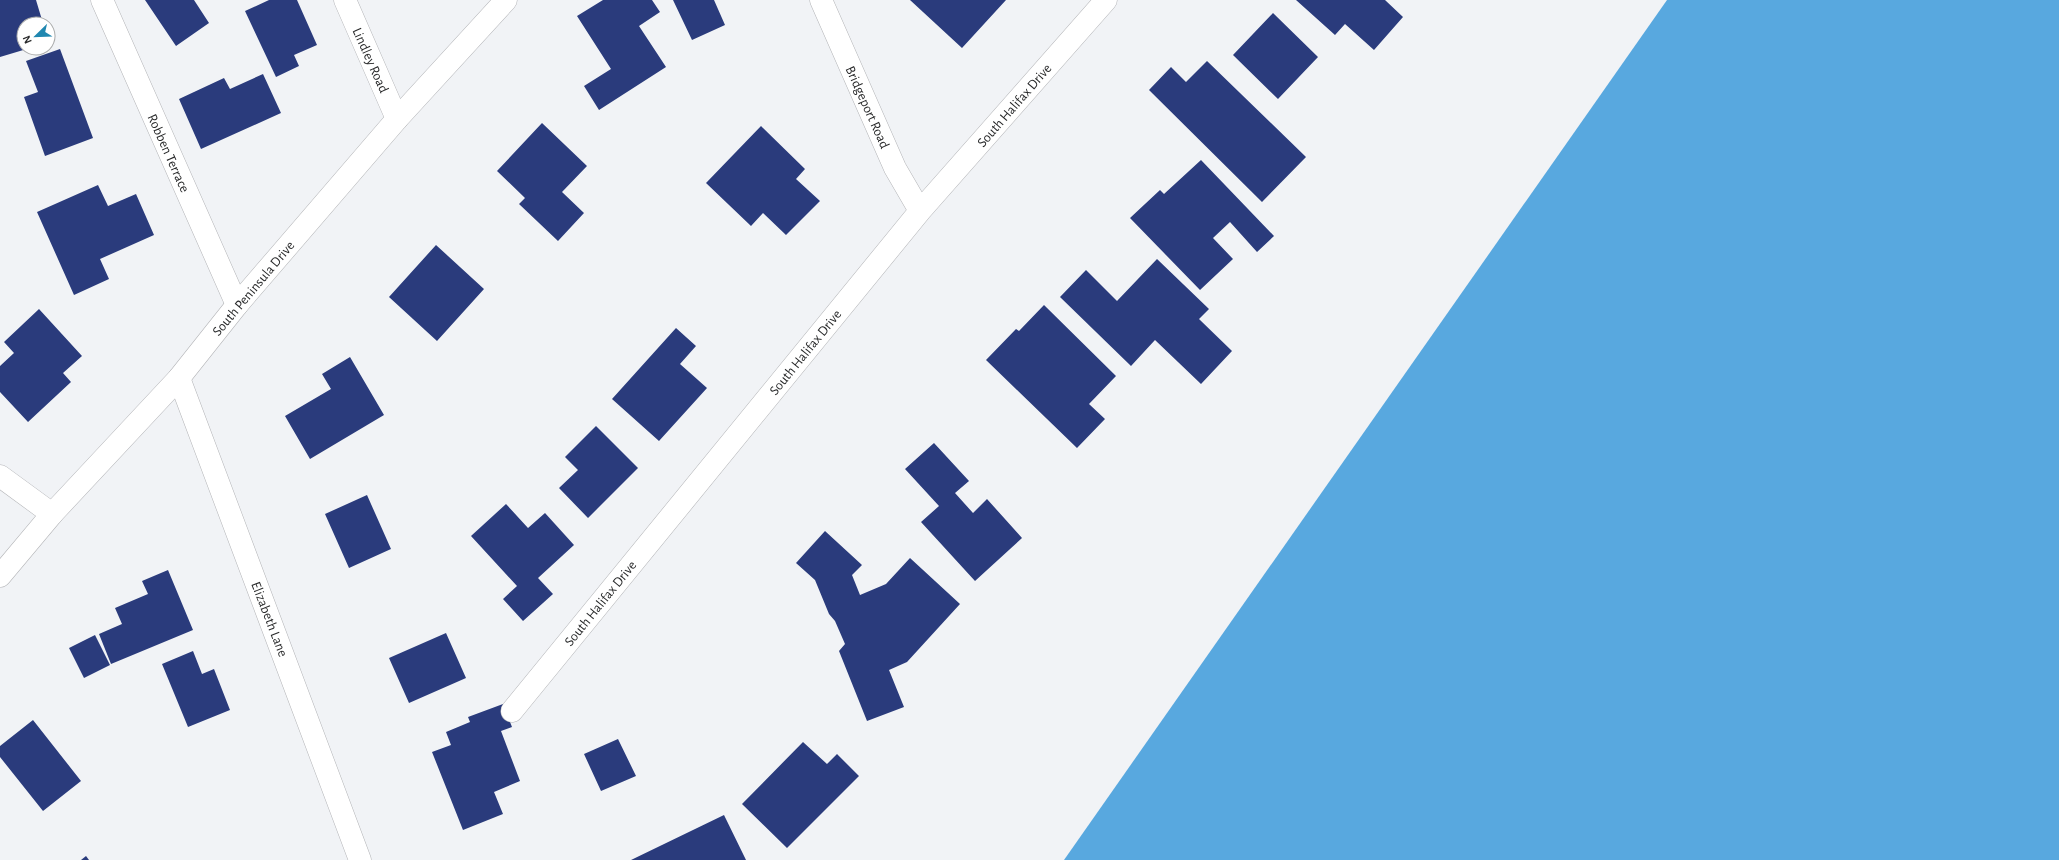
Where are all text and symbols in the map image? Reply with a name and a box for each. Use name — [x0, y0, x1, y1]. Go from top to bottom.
north arrow — [16, 16, 56, 56]
street label: Lindley Road — [350, 26, 391, 95]
text: N — [21, 34, 34, 45]
street label: South Halifax Drive — [975, 61, 1055, 150]
street label: Bridgeport Road — [843, 64, 892, 151]
street label: Robben Terrace — [145, 112, 192, 195]
street label: South Peninsula Drive — [210, 239, 297, 339]
street label: South Halifax Drive — [767, 307, 844, 398]
street label: South Halifax Drive — [562, 558, 639, 649]
street label: Elizabeth Lane — [248, 580, 290, 659]

